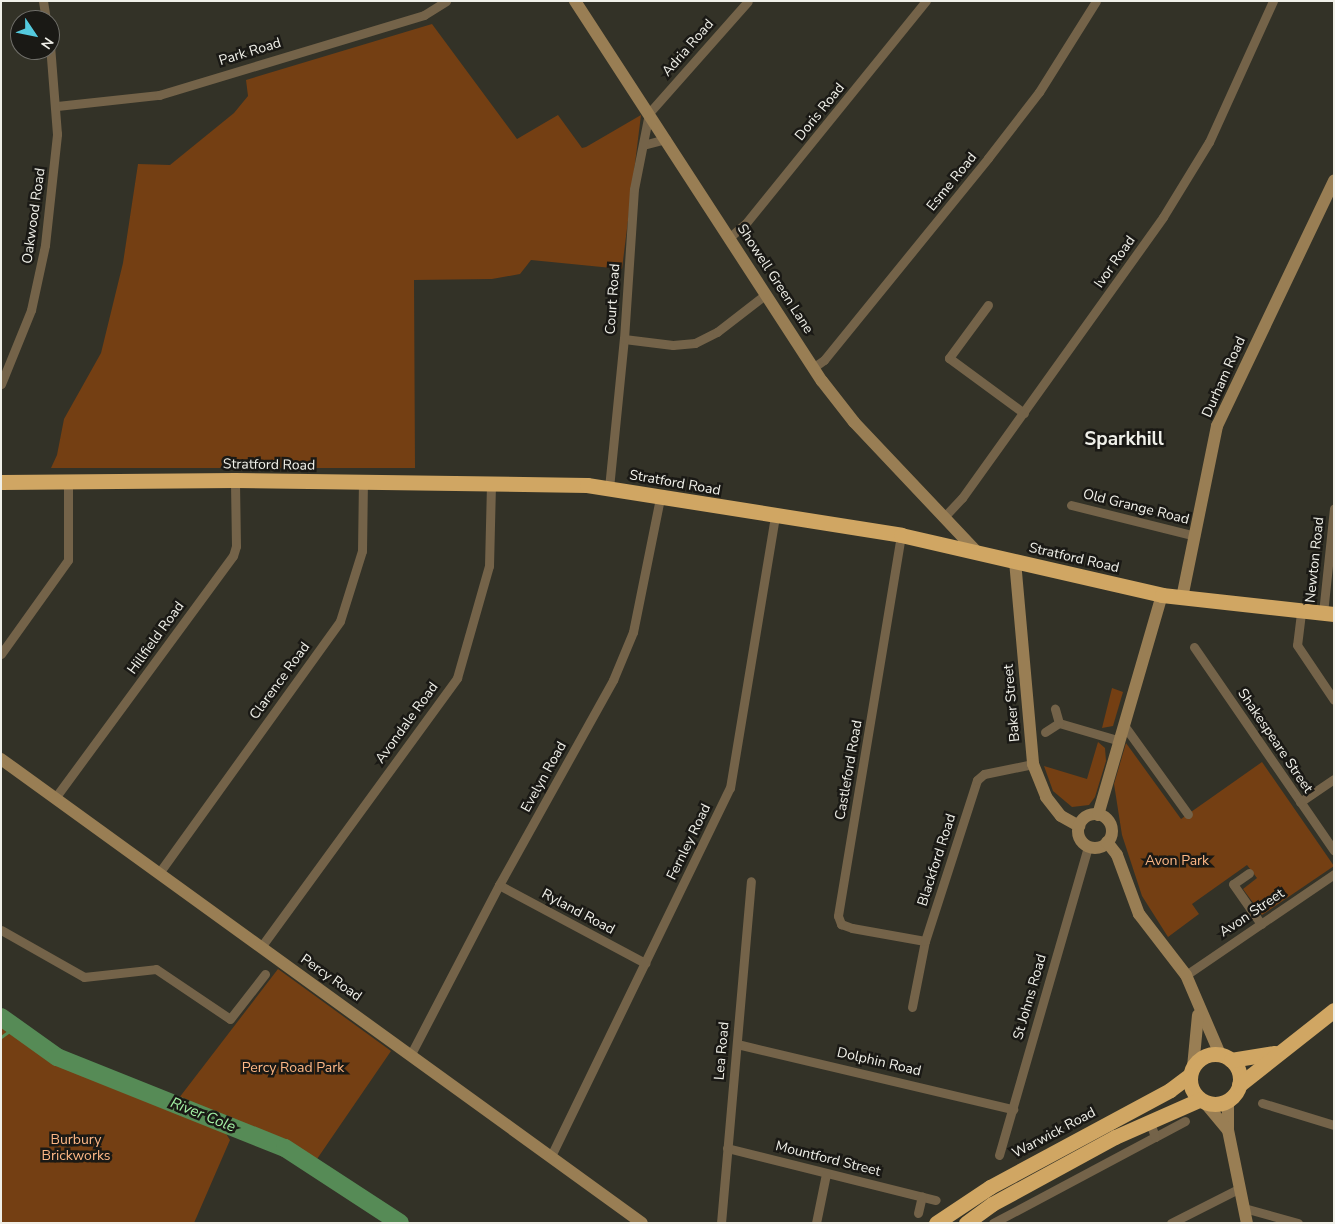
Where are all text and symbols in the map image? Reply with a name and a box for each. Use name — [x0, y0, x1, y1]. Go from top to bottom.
north arrow — [10, 10, 60, 60]
street label: Adria Road — [659, 16, 717, 80]
text: N — [36, 33, 58, 53]
street label: Park Road — [217, 35, 283, 69]
street label: Doris Road — [792, 80, 848, 144]
street label: Esme Road — [923, 149, 981, 215]
street label: Oakwood Road — [19, 167, 49, 265]
street label: Showell Green Lane — [733, 221, 817, 337]
street label: Ivor Road — [1091, 233, 1139, 291]
street label: Court Road — [602, 263, 624, 335]
street label: Durham Road — [1199, 334, 1249, 420]
district label: Sparkhill — [1084, 429, 1164, 451]
street label: Stratford Road — [223, 456, 315, 474]
street label: Stratford Road — [628, 467, 722, 499]
street label: Old Grange Road — [1081, 486, 1191, 528]
street label: Newton Road — [1302, 516, 1328, 604]
street label: Stratford Road — [1027, 539, 1121, 577]
street label: Hillfield Road — [124, 598, 188, 678]
street label: Clarence Road — [246, 639, 314, 723]
street label: Baker Street — [1000, 663, 1024, 743]
street label: Avondale Road — [372, 679, 442, 767]
street label: Shakespeare Street — [1234, 686, 1316, 796]
street label: Castleford Road — [832, 719, 866, 821]
street label: Evelyn Road — [518, 739, 570, 815]
street label: Fernley Road — [663, 801, 715, 883]
street label: Blackford Road — [914, 812, 960, 908]
park label: Avon Park — [1145, 853, 1209, 869]
street label: Avon Street — [1216, 885, 1288, 941]
street label: Ryland Road — [539, 886, 617, 938]
street label: Percy Road — [297, 951, 365, 1005]
street label: St Johns Road — [1010, 952, 1050, 1042]
street label: Lea Road — [711, 1021, 733, 1081]
street label: Dolphin Road — [835, 1044, 923, 1080]
park label: Percy Road Park — [242, 1060, 344, 1076]
water label: River Cole — [168, 1094, 238, 1136]
street label: Warwick Road — [1009, 1104, 1099, 1162]
park label: Burbury Brickworks — [41, 1132, 111, 1164]
street label: Mountford Street — [774, 1138, 882, 1180]

